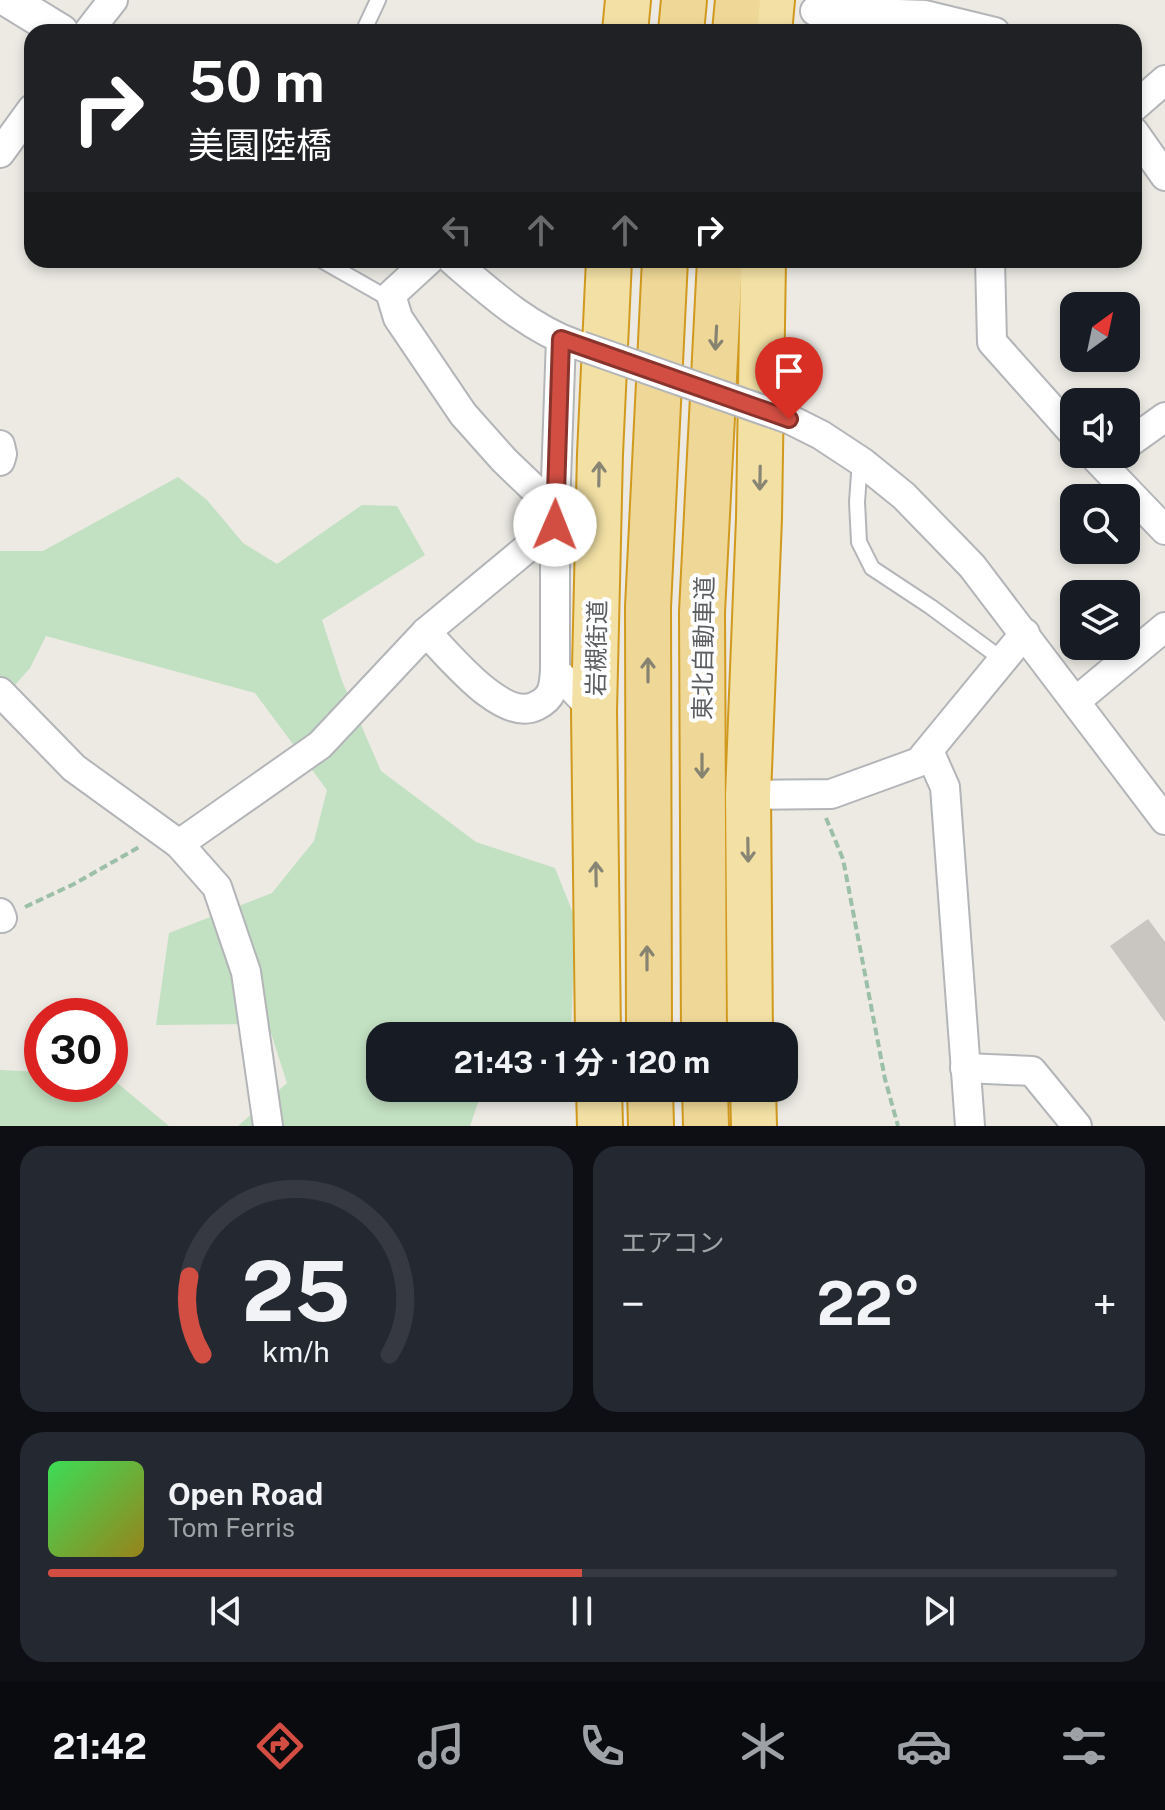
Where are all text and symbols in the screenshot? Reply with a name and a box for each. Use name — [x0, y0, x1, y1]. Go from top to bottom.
text: 50 m — [188, 49, 325, 115]
icon: right — [56, 56, 160, 160]
text: 美園陸橋 — [188, 124, 332, 166]
icon: left — [435, 208, 479, 252]
icon: ahead — [519, 208, 563, 252]
icon: ahead — [603, 208, 647, 252]
icon: right — [687, 208, 731, 252]
north arrow — [1060, 292, 1140, 372]
map controls — [1060, 292, 1140, 660]
one-way arrow — [708, 324, 723, 351]
pin — [755, 337, 823, 419]
icon: arrive — [767, 349, 811, 393]
button: sound — [1060, 388, 1140, 468]
one-way arrow — [591, 461, 607, 488]
one-way arrow — [752, 464, 767, 491]
position arrow — [513, 483, 597, 567]
button: search — [1060, 484, 1140, 564]
street label: 東北自動車道 — [688, 576, 718, 720]
button: layers — [1060, 580, 1140, 660]
street label: 岩槻街道 — [581, 600, 611, 696]
one-way arrow — [640, 657, 656, 684]
one-way arrow — [694, 752, 710, 779]
one-way arrow — [741, 836, 756, 863]
one-way arrow — [589, 861, 604, 888]
one-way arrow — [639, 945, 655, 972]
speed limit sign: 30 — [24, 998, 128, 1102]
text: 21:43 · 1 分 · 120 m — [454, 1044, 710, 1080]
text: エアコン — [621, 1227, 725, 1258]
text: 25 — [242, 1242, 351, 1340]
text: 22° — [816, 1268, 921, 1339]
text: − — [621, 1278, 645, 1330]
text: + — [1093, 1278, 1117, 1330]
text: km/h — [263, 1335, 330, 1368]
text: Open Road — [168, 1476, 323, 1512]
text: Tom Ferris — [168, 1512, 295, 1543]
icon: previous — [204, 1589, 248, 1633]
icon: pause — [560, 1589, 604, 1633]
icon: next — [917, 1589, 961, 1633]
icon: directions — [252, 1718, 308, 1774]
icon: music — [413, 1718, 469, 1774]
icon: phone — [574, 1718, 630, 1774]
icon: climate — [735, 1718, 791, 1774]
icon: car — [896, 1718, 952, 1774]
icon: filters — [1056, 1718, 1112, 1774]
text: 21:42 — [52, 1725, 147, 1767]

